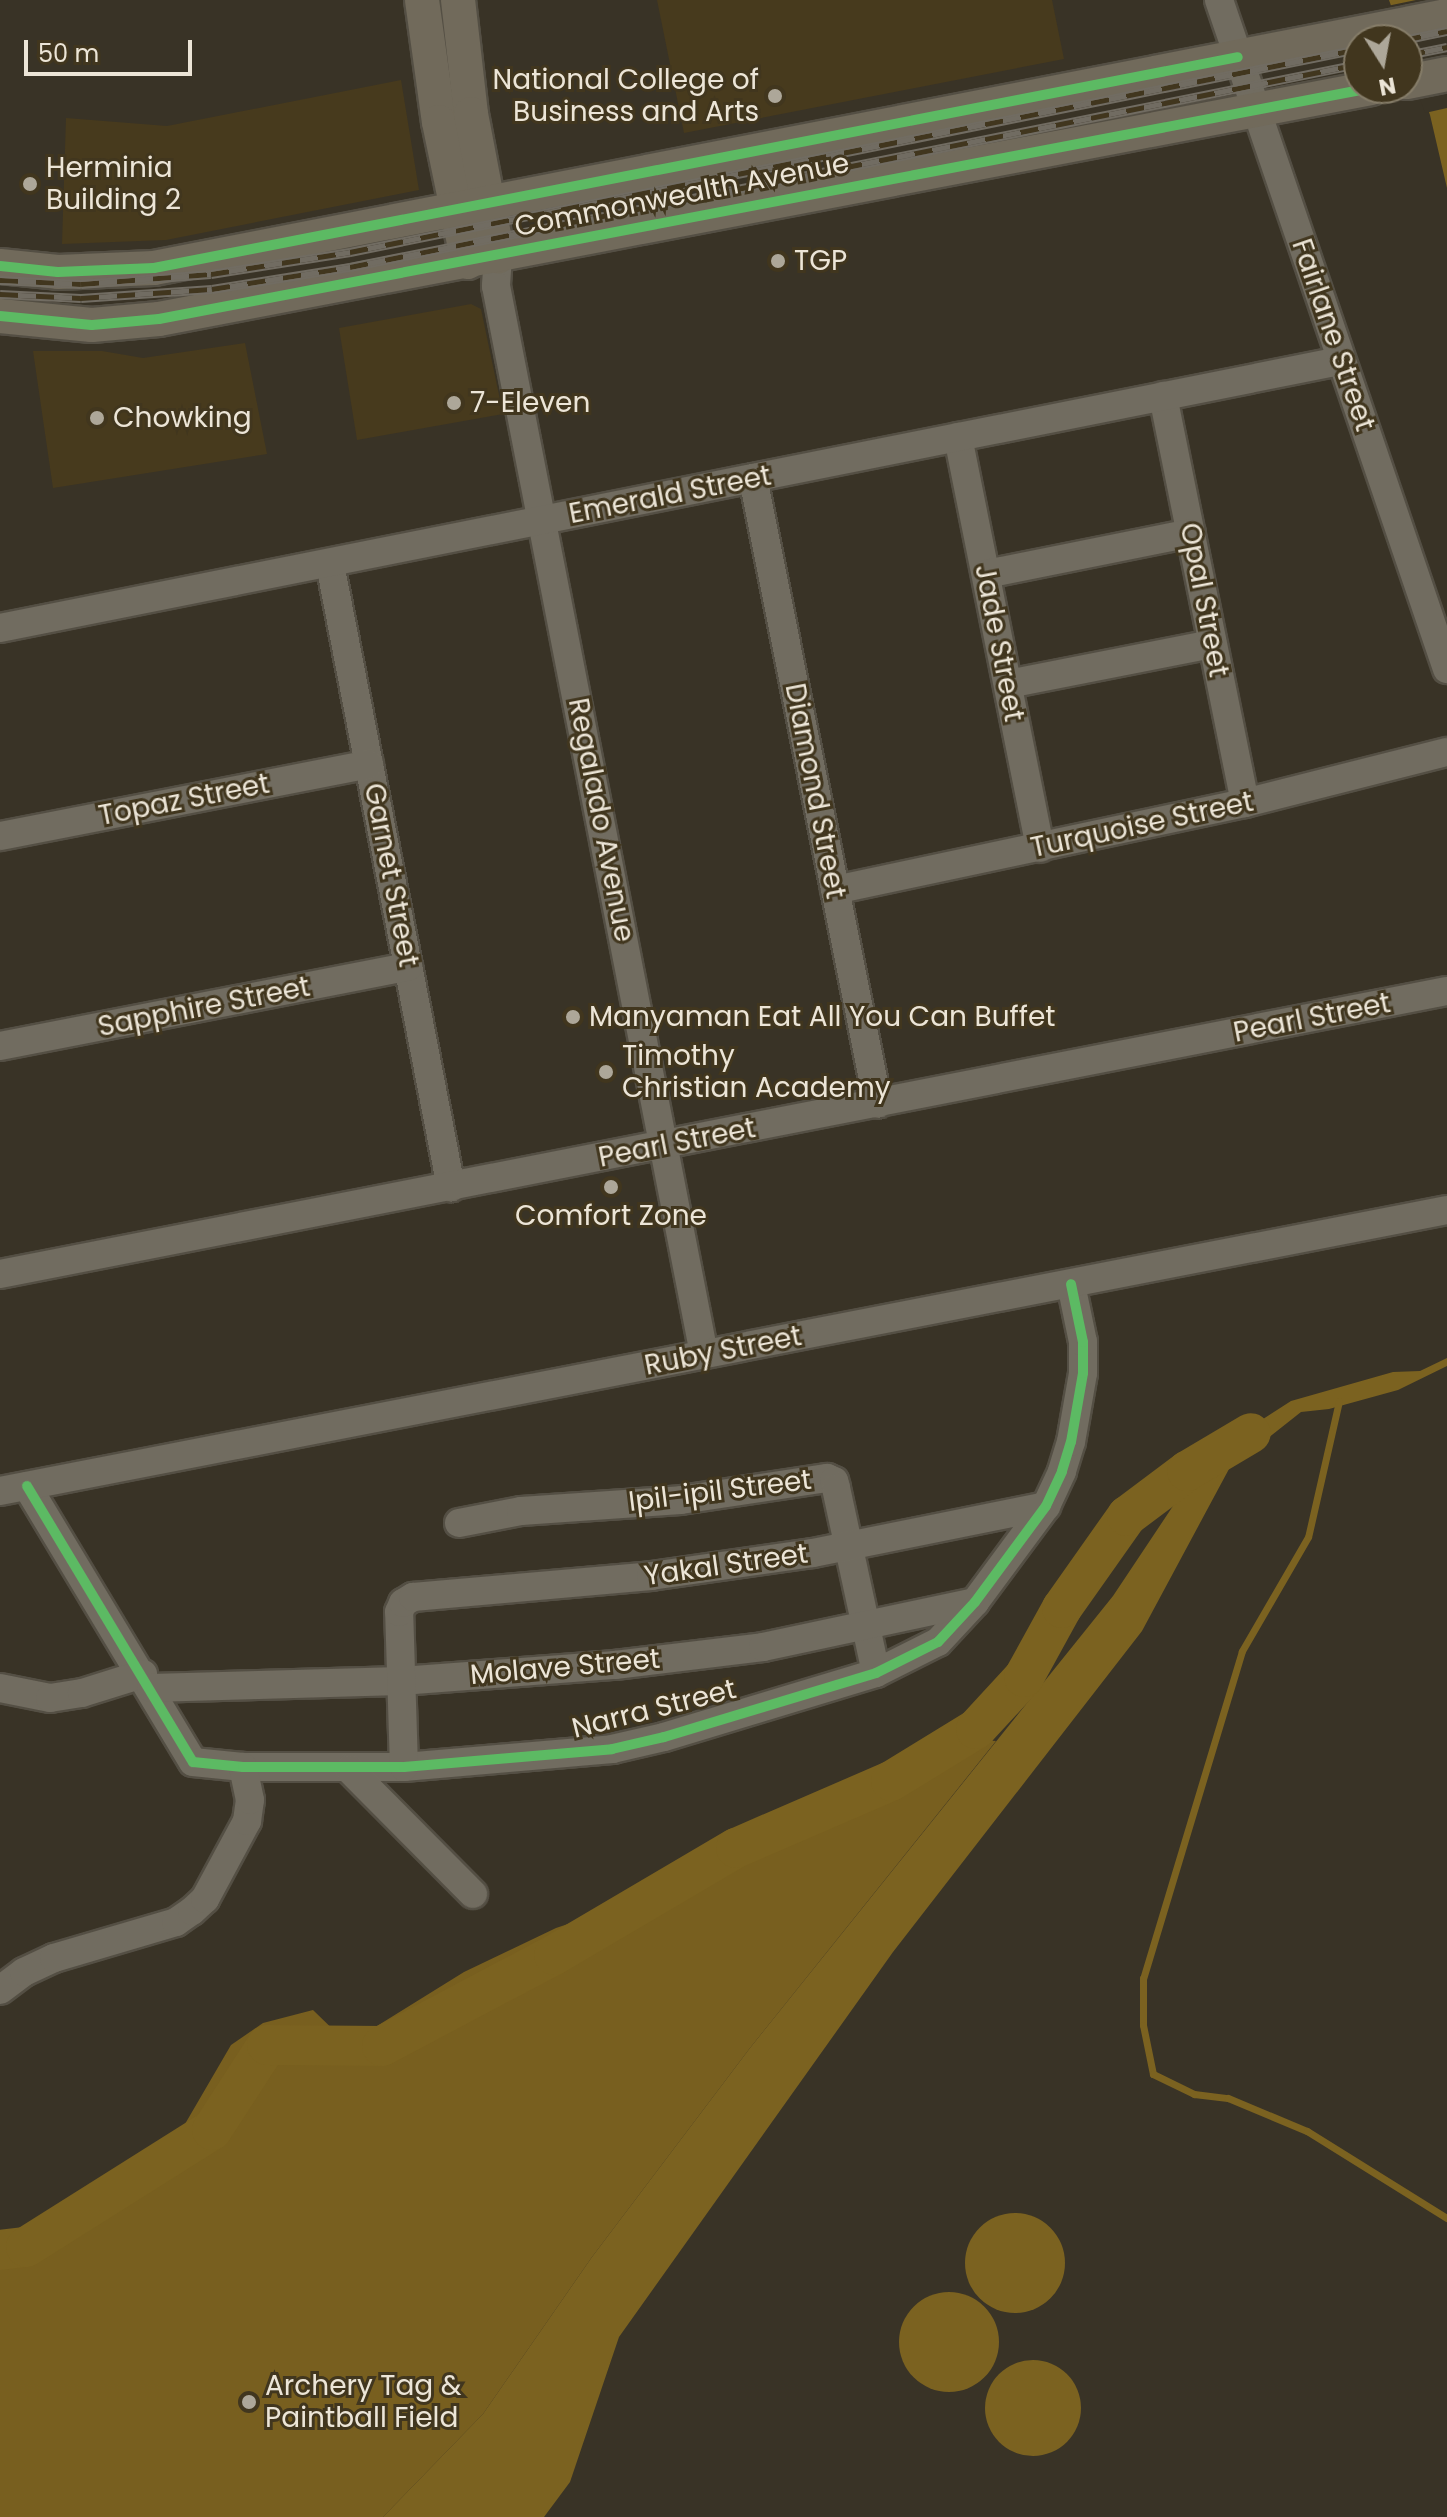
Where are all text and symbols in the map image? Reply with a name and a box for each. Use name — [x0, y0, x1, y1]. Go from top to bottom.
scale bar — [28, 24, 196, 74]
north arrow — [1343, 24, 1423, 104]
text: 50 m — [38, 37, 99, 70]
place label: National College of Business and Arts — [493, 63, 759, 129]
text: N — [1376, 69, 1398, 103]
marker: National College of Business and Arts — [766, 87, 784, 105]
street label: Commonwealth Avenue — [512, 146, 852, 244]
place label: Herminia Building 2 — [46, 151, 181, 217]
marker: Herminia Building 2 — [21, 175, 39, 193]
street label: Fairlane Street — [1284, 235, 1382, 435]
place label: TGP — [794, 244, 847, 278]
marker: TGP — [769, 252, 787, 270]
place label: 7-Eleven — [470, 386, 590, 420]
marker: 7-Eleven — [445, 394, 463, 412]
place label: Chowking — [113, 401, 252, 435]
marker: Chowking — [88, 409, 106, 427]
street label: Emerald Street — [566, 459, 774, 531]
street label: Opal Street — [1173, 520, 1235, 680]
street label: Jade Street — [967, 562, 1031, 724]
street label: Diamond Street — [778, 680, 852, 902]
street label: Regalado Avenue — [561, 695, 641, 945]
street label: Topaz Street — [96, 767, 272, 833]
street label: Garnet Street — [357, 780, 425, 970]
street label: Turquoise Street — [1028, 785, 1256, 865]
street label: Sapphire Street — [95, 970, 313, 1044]
street label: Pearl Street — [1231, 986, 1393, 1050]
place label: Manyaman Eat All You Can Buffet — [589, 1000, 1056, 1034]
marker: Manyaman Eat All You Can Buffet — [564, 1008, 582, 1026]
place label: Timothy Christian Academy — [622, 1039, 891, 1105]
marker: Timothy Christian Academy — [597, 1063, 615, 1081]
street label: Pearl Street — [596, 1111, 758, 1175]
marker: Comfort Zone — [602, 1178, 620, 1196]
place label: Comfort Zone — [515, 1199, 707, 1233]
street label: Ruby Street — [642, 1319, 804, 1383]
street label: Ipil-ipil Street — [627, 1463, 813, 1519]
street label: Yakal Street — [642, 1537, 810, 1593]
street label: Molave Street — [469, 1642, 661, 1692]
street label: Narra Street — [568, 1672, 740, 1746]
place label: Archery Tag & Paintball Field — [265, 2369, 461, 2435]
marker: Archery Tag & Paintball Field — [240, 2393, 258, 2411]

